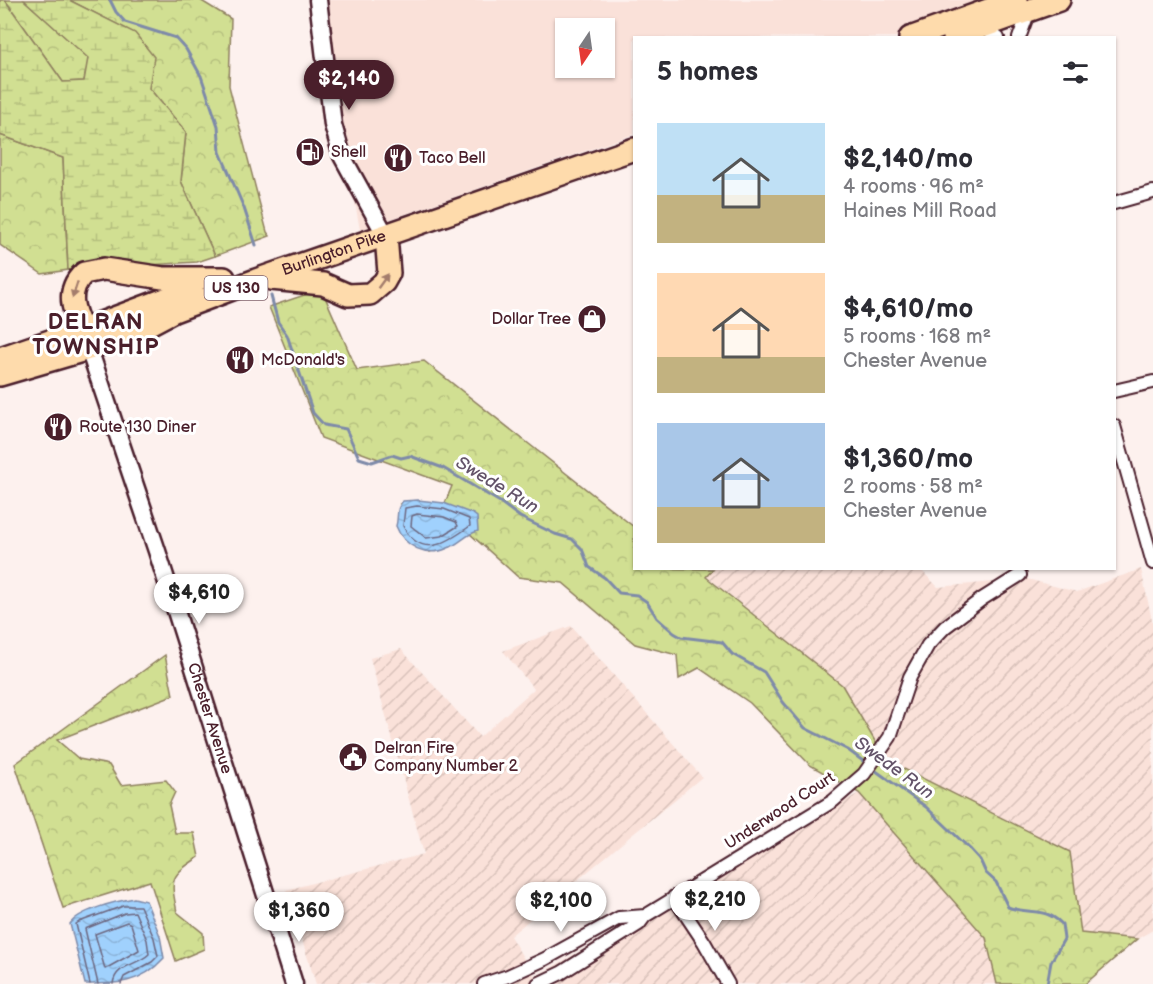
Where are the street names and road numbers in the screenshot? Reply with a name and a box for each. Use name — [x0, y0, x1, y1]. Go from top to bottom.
street label: Burlington Pike — [279, 226, 389, 280]
road number: US 130 — [204, 276, 268, 300]
street label: Chester Avenue — [183, 660, 237, 777]
street label: Underwood Court — [721, 768, 839, 854]

